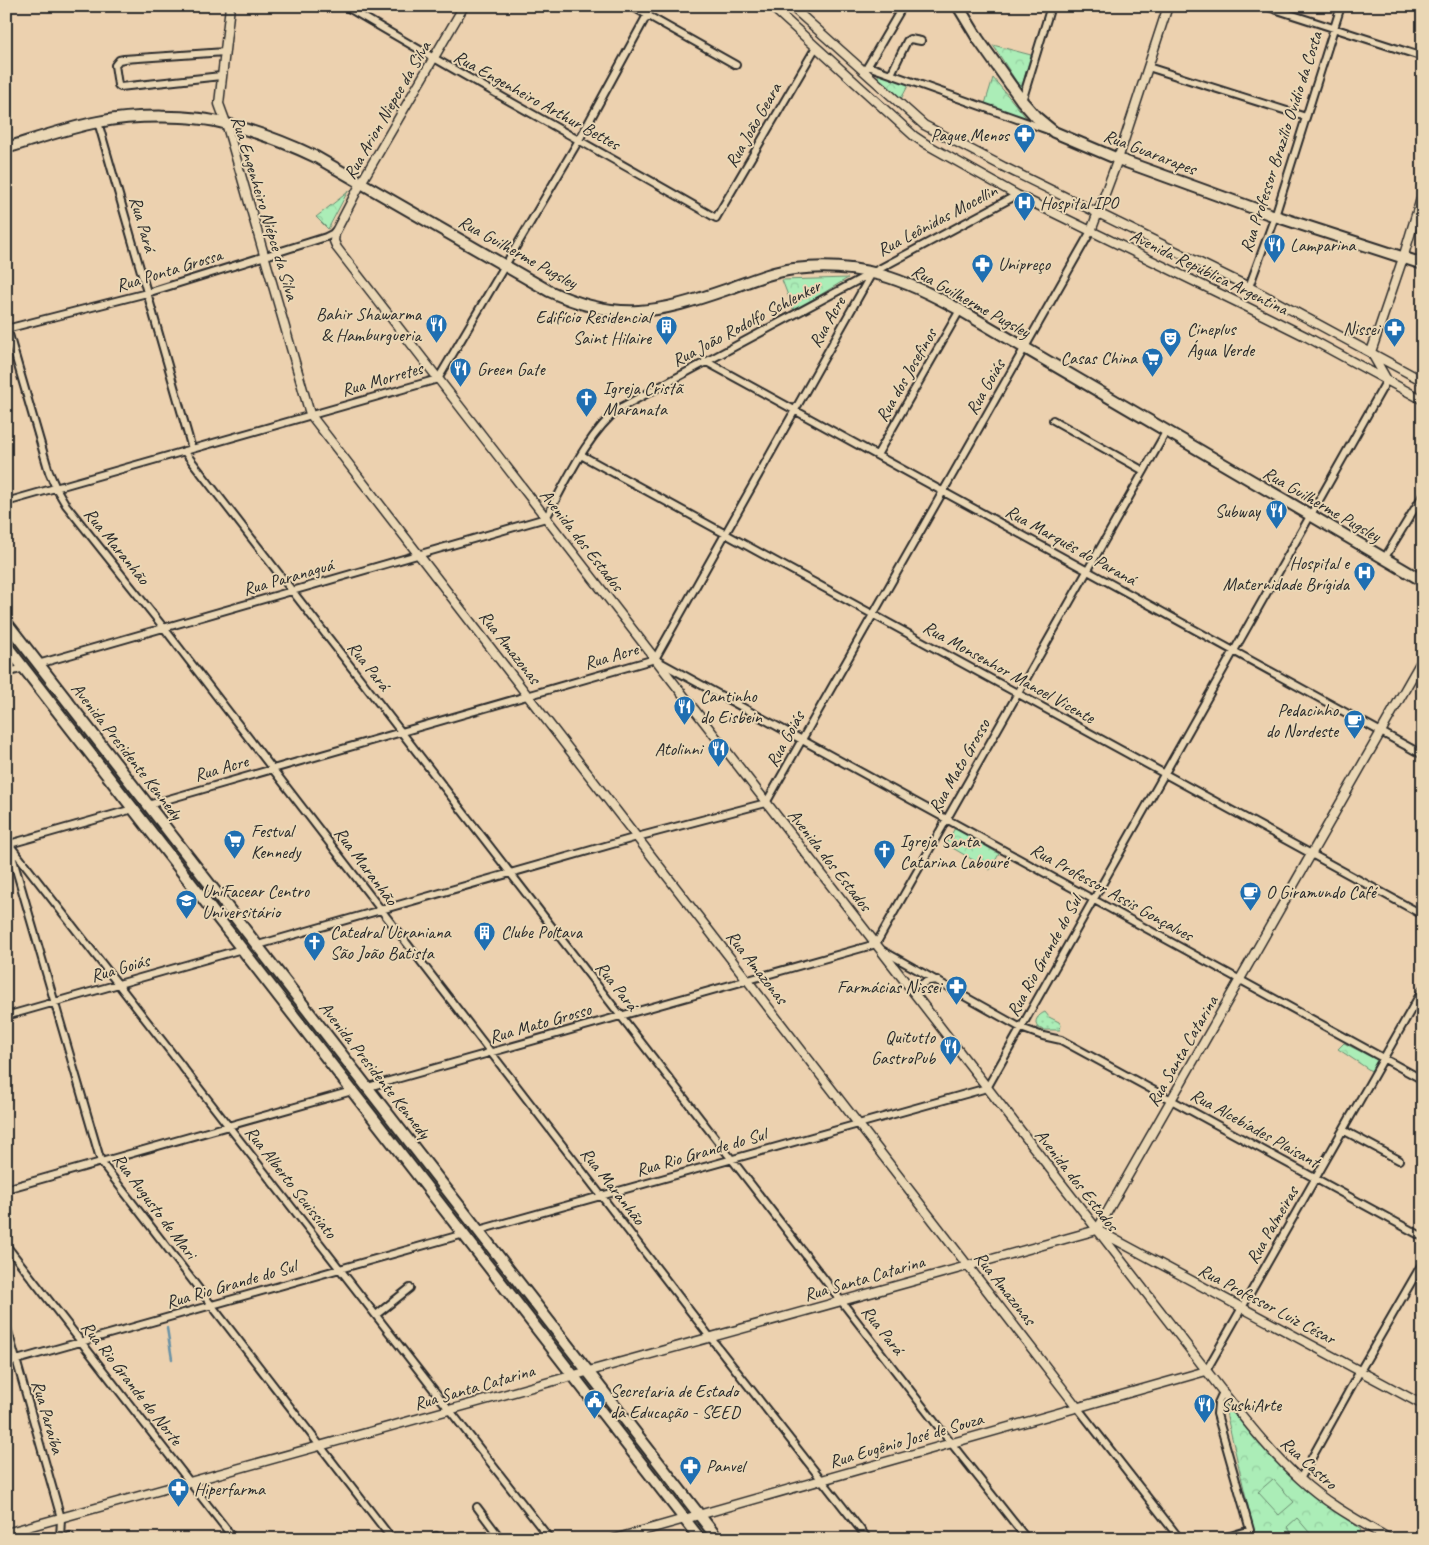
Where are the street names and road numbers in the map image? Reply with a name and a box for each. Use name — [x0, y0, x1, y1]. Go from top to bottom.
street label: Rua Professor Brazílio Ovídio da Costa — [1235, 27, 1328, 255]
street label: Rua Arion Niepce da Silva — [339, 36, 436, 183]
street label: Rua Engenheiro Arthur Bettes — [450, 45, 625, 156]
street label: Rua João Geara — [720, 78, 787, 171]
street label: Rua Engenheiro Niépce da Silva — [226, 113, 304, 304]
street label: Rua Guararapes — [1101, 124, 1201, 180]
street label: Rua Leônidas Mocellin — [873, 179, 1001, 261]
street label: Rua Pará — [125, 194, 162, 256]
street label: Rua Guilherme Pugsley — [455, 210, 583, 295]
street label: Avenida República Argentina — [1127, 224, 1293, 321]
street label: Rua Ponta Grossa — [113, 243, 226, 297]
street label: Rua Guilherme Pugsley — [908, 259, 1036, 344]
street label: Rua João Rodolfo Schlenker — [668, 274, 825, 371]
street label: Rua Acre — [804, 292, 851, 351]
street label: Rua dos Josefinos — [871, 323, 942, 425]
street label: Rua Goiás — [960, 354, 1010, 419]
street label: Rua Morretes — [339, 356, 427, 401]
street label: Rua Guilherme Pugsley — [1259, 461, 1386, 548]
street label: Avenida dos Estados — [535, 485, 630, 597]
street label: Rua Marquês do Paraná — [1002, 500, 1142, 591]
street label: Rua Maranhão — [79, 503, 156, 590]
street label: Rua Paranaguá — [240, 553, 338, 600]
street label: Rua Amazonas — [474, 606, 547, 690]
street label: Rua Monsenhor Manoel Vicente — [919, 616, 1100, 729]
street label: Rua Pará — [343, 637, 396, 697]
street label: Rua Acre — [581, 638, 642, 674]
street label: Avenida Presidente Kennedy — [67, 678, 189, 825]
street label: Rua Goiás — [761, 706, 810, 771]
street label: Rua Mato Grosso — [923, 714, 996, 817]
street label: Rua Acre — [191, 750, 252, 786]
street label: Avenida dos Estados — [783, 805, 878, 917]
street label: Rua Maranhão — [329, 822, 404, 911]
street label: Rua Professor Assis Gonçalves — [1027, 838, 1199, 947]
street label: Rua Rio Grande do Sul — [1002, 889, 1088, 1020]
street label: Rua Amazonas — [721, 926, 794, 1010]
street label: Rua Goiás — [88, 949, 154, 987]
street label: Rua Pará — [591, 957, 644, 1017]
street label: Rua Santa Catarina — [1141, 990, 1223, 1110]
street label: Avenida Presidente Kennedy — [315, 997, 437, 1144]
street label: Rua Mato Grosso — [487, 998, 595, 1048]
street label: Rua Alcebíades Plaisant — [1187, 1084, 1326, 1174]
street label: Rua Alberto Scuissiato — [240, 1121, 343, 1244]
street label: Rua Rio Grande do Sul — [633, 1122, 772, 1181]
street label: Avenida dos Estados — [1030, 1125, 1125, 1237]
street label: Rua Maranhão — [576, 1143, 651, 1230]
street label: Rua Augusto de Mari — [108, 1149, 204, 1265]
street label: Rua Palmeiras — [1241, 1181, 1304, 1268]
street label: Rua Amazonas — [969, 1247, 1042, 1331]
street label: Rua Santa Catarina — [801, 1250, 928, 1306]
street label: Rua Rio Grande do Sul — [163, 1254, 302, 1313]
street label: Rua Professor Luiz César — [1195, 1259, 1340, 1350]
street label: Rua Pará — [857, 1301, 910, 1361]
street label: Rua Rio Grande do Norte — [77, 1316, 188, 1450]
street label: Rua Santa Catarina — [411, 1359, 538, 1415]
street label: Rua Paraíba — [27, 1378, 69, 1457]
street label: Rua Eugênio José de Souza — [827, 1407, 986, 1472]
street label: Rua Castro — [1276, 1432, 1343, 1495]

